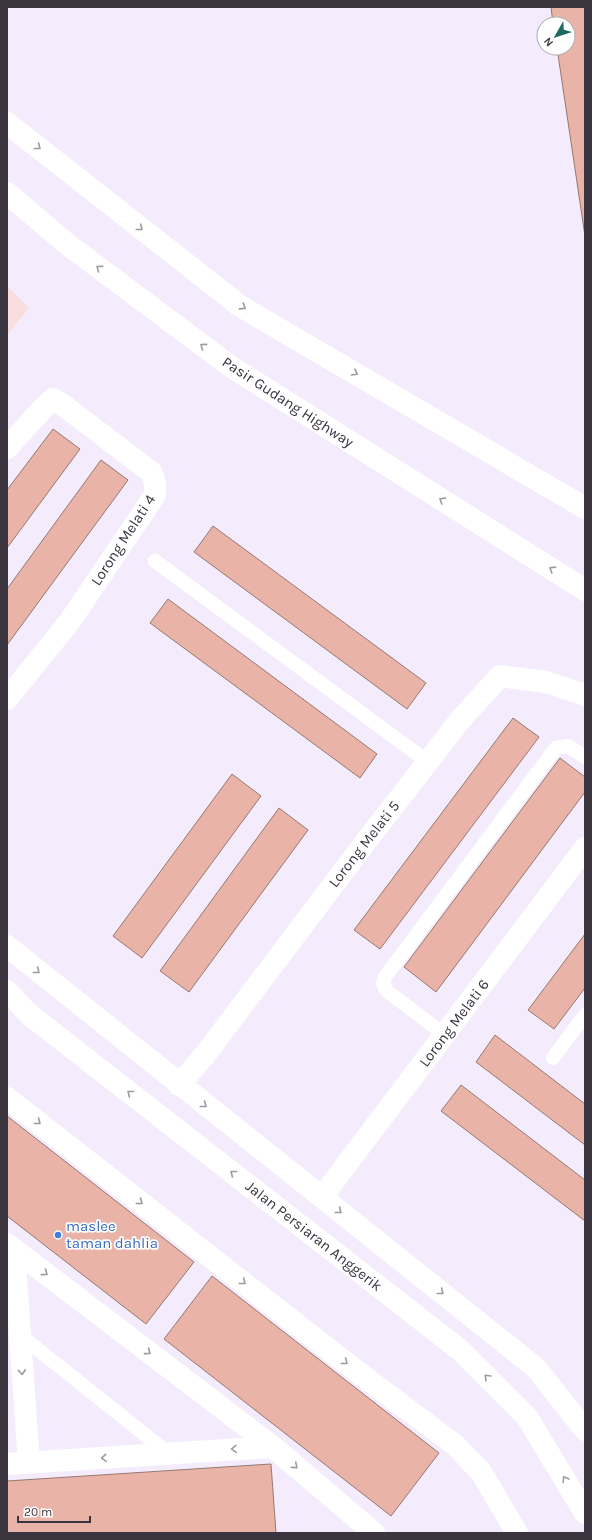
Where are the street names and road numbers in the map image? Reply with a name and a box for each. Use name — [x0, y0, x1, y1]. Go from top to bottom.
street label: Pasir Gudang Highway — [219, 353, 357, 451]
street label: Lorong Melati 4 — [87, 491, 159, 589]
street label: Lorong Melati 5 — [325, 797, 403, 891]
street label: Lorong Melati 6 — [415, 976, 493, 1070]
street label: Jalan Persiaran Anggerik — [242, 1177, 386, 1295]

